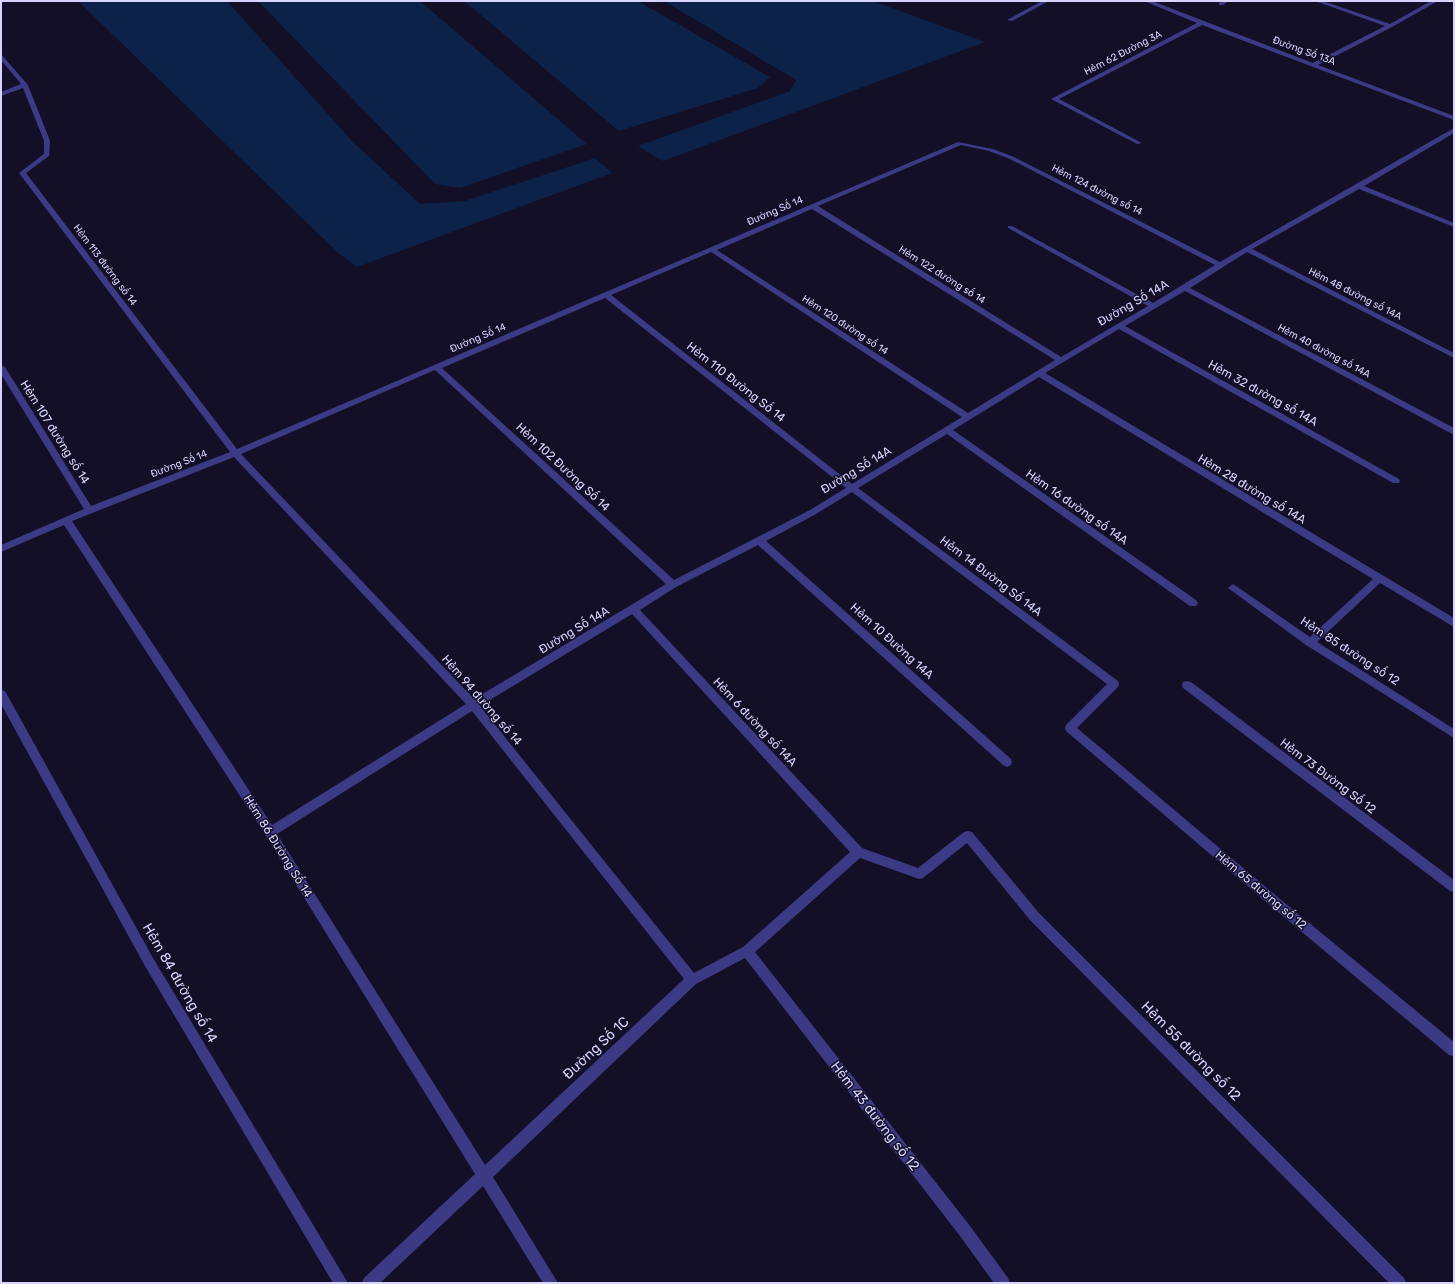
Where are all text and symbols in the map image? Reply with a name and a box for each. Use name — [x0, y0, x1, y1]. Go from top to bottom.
street label: Hẻm 62 Đường 3A — [1082, 28, 1164, 78]
street label: Đường Số 13A — [1271, 33, 1338, 68]
street label: Hẻm 124 đường số 14 — [1050, 161, 1145, 218]
street label: Đường Số 14 — [745, 193, 805, 228]
street label: Hẻm 113 đường số 14 — [71, 221, 140, 308]
street label: Hẻm 122 đường số 14 — [896, 242, 988, 307]
street label: Hẻm 48 đường số 14A — [1306, 264, 1404, 323]
street label: Đường Số 14A — [1095, 277, 1171, 329]
street label: Hẻm 120 đường số 14 — [800, 292, 891, 357]
street label: Đường Số 14 — [448, 320, 508, 355]
street label: Hẻm 40 đường số 14A — [1276, 320, 1373, 381]
street label: Hẻm 110 Đường Số 14 — [684, 339, 789, 425]
street label: Hẻm 32 đường số 14A — [1206, 357, 1320, 429]
street label: Hẻm 107 đường số 14 — [17, 377, 93, 487]
street label: Hẻm 102 Đường Số 14 — [513, 419, 614, 514]
street label: Đường Số 14A — [818, 443, 894, 496]
street label: Đường Số 14 — [149, 447, 209, 480]
street label: Hẻm 28 đường số 14A — [1195, 451, 1309, 527]
street label: Hẻm 16 đường số 14A — [1023, 466, 1131, 547]
street label: Hẻm 14 Đường Số 14A — [937, 533, 1045, 619]
street label: Hẻm 10 Đường 14A — [848, 600, 936, 682]
street label: Đường Số 14A — [536, 603, 612, 656]
street label: Hẻm 85 đường số 12 — [1298, 613, 1402, 688]
street label: Hẻm 94 đường số 14 — [439, 652, 526, 748]
street label: Hẻm 6 đường số 14A — [710, 674, 800, 769]
street label: Hẻm 73 Đường Số 12 — [1277, 735, 1379, 817]
street label: Hẻm 86 Đường Số 14 — [241, 792, 316, 900]
street label: Hẻm 65 đường số 12 — [1213, 847, 1310, 932]
street label: Hẻm 84 đường số 14 — [139, 920, 222, 1046]
street label: Hẻm 55 đường số 12 — [1138, 997, 1245, 1104]
street label: Đường Số 1C — [559, 1012, 633, 1083]
street label: Hẻm 43 đường số 12 — [827, 1057, 924, 1174]

